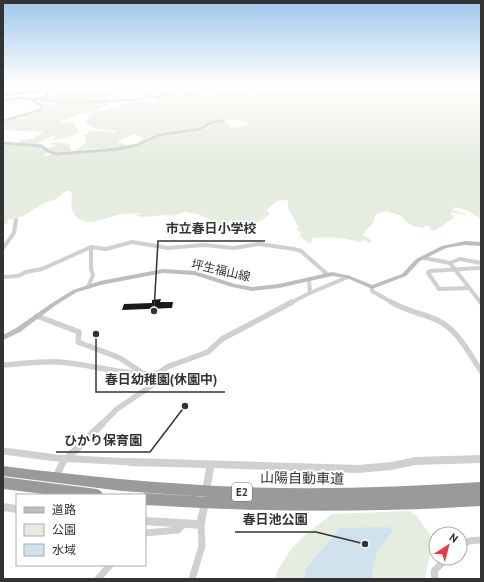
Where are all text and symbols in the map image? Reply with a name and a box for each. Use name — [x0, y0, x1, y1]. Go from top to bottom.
callout: 市立春日小学校 — [158, 216, 265, 241]
text: 市立春日小学校 — [165, 220, 257, 237]
street label: 坪生福山線 — [190, 256, 252, 284]
callout: 春日幼稚園(休園中) — [96, 367, 225, 392]
text: 春日幼稚園(休園中) — [105, 371, 217, 388]
callout: ひかり保育園 — [56, 427, 150, 452]
text: ひかり保育園 — [64, 432, 142, 449]
street label: 山陽自動車道 — [260, 468, 344, 488]
road number: E2 — [232, 483, 252, 501]
legend — [16, 494, 146, 566]
text: 道路 — [52, 502, 76, 517]
callout: 春日池公園 — [235, 507, 316, 532]
text: 春日池公園 — [242, 511, 308, 528]
text: 公園 — [52, 522, 76, 537]
north arrow — [428, 526, 468, 566]
text: N — [447, 530, 461, 546]
text: 水域 — [52, 542, 76, 557]

